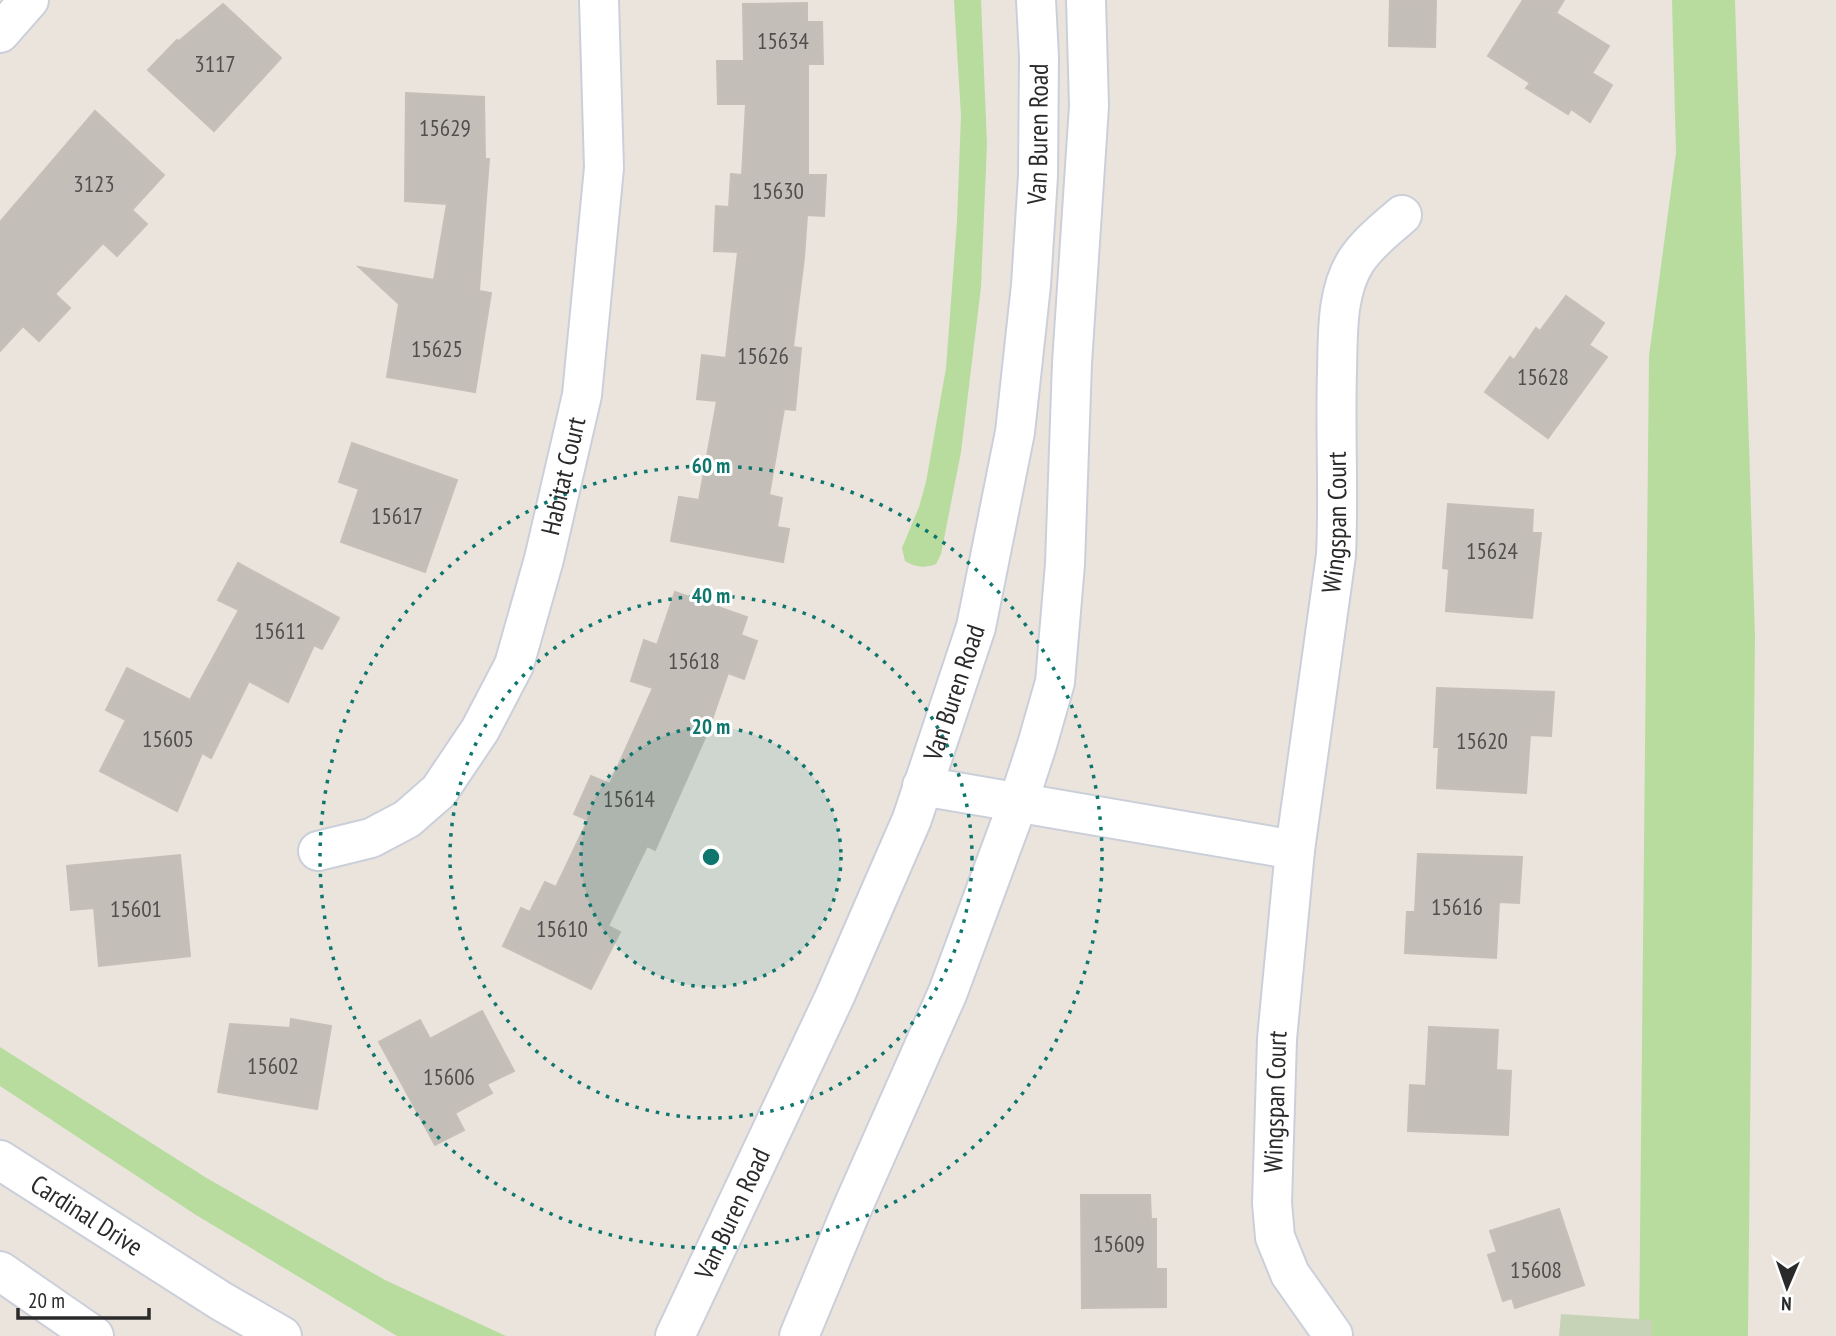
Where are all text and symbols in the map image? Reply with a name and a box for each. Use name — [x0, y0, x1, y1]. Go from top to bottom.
house number: 15634 — [757, 26, 809, 55]
house number: 3117 — [194, 49, 236, 78]
street label: Van Buren Road — [1019, 63, 1055, 207]
house number: 15629 — [419, 113, 471, 142]
house number: 3123 — [73, 169, 115, 198]
house number: 15630 — [752, 176, 804, 205]
house number: 15625 — [411, 334, 463, 363]
house number: 15626 — [737, 341, 789, 370]
house number: 15628 — [1517, 362, 1569, 391]
street label: Habitat Court — [533, 414, 592, 538]
street label: Wingspan Court — [1314, 451, 1353, 595]
text: 60 m — [692, 452, 730, 479]
house number: 15617 — [371, 501, 423, 530]
house number: 15624 — [1466, 536, 1518, 565]
text: 40 m — [692, 582, 730, 609]
house number: 15611 — [254, 616, 306, 645]
street label: Van Buren Road — [915, 620, 992, 766]
house number: 15618 — [668, 646, 720, 675]
text: 20 m — [692, 713, 730, 740]
house number: 15605 — [142, 724, 194, 753]
house number: 15620 — [1456, 726, 1508, 755]
house number: 15614 — [603, 784, 655, 813]
centre of rings — [699, 845, 723, 869]
house number: 15616 — [1431, 892, 1483, 921]
house number: 15601 — [110, 894, 162, 923]
house number: 15610 — [536, 914, 588, 943]
street label: Wingspan Court — [1256, 1029, 1294, 1173]
house number: 15602 — [247, 1051, 299, 1080]
house number: 15606 — [423, 1062, 475, 1091]
street label: Van Buren Road — [687, 1143, 777, 1285]
street label: Cardinal Drive — [25, 1167, 149, 1263]
house number: 15609 — [1093, 1229, 1145, 1258]
north arrow — [1752, 1252, 1822, 1322]
house number: 15608 — [1510, 1255, 1562, 1284]
scale bar — [18, 1276, 149, 1320]
text: 20 m — [28, 1287, 65, 1314]
text: N — [1781, 1292, 1792, 1316]

